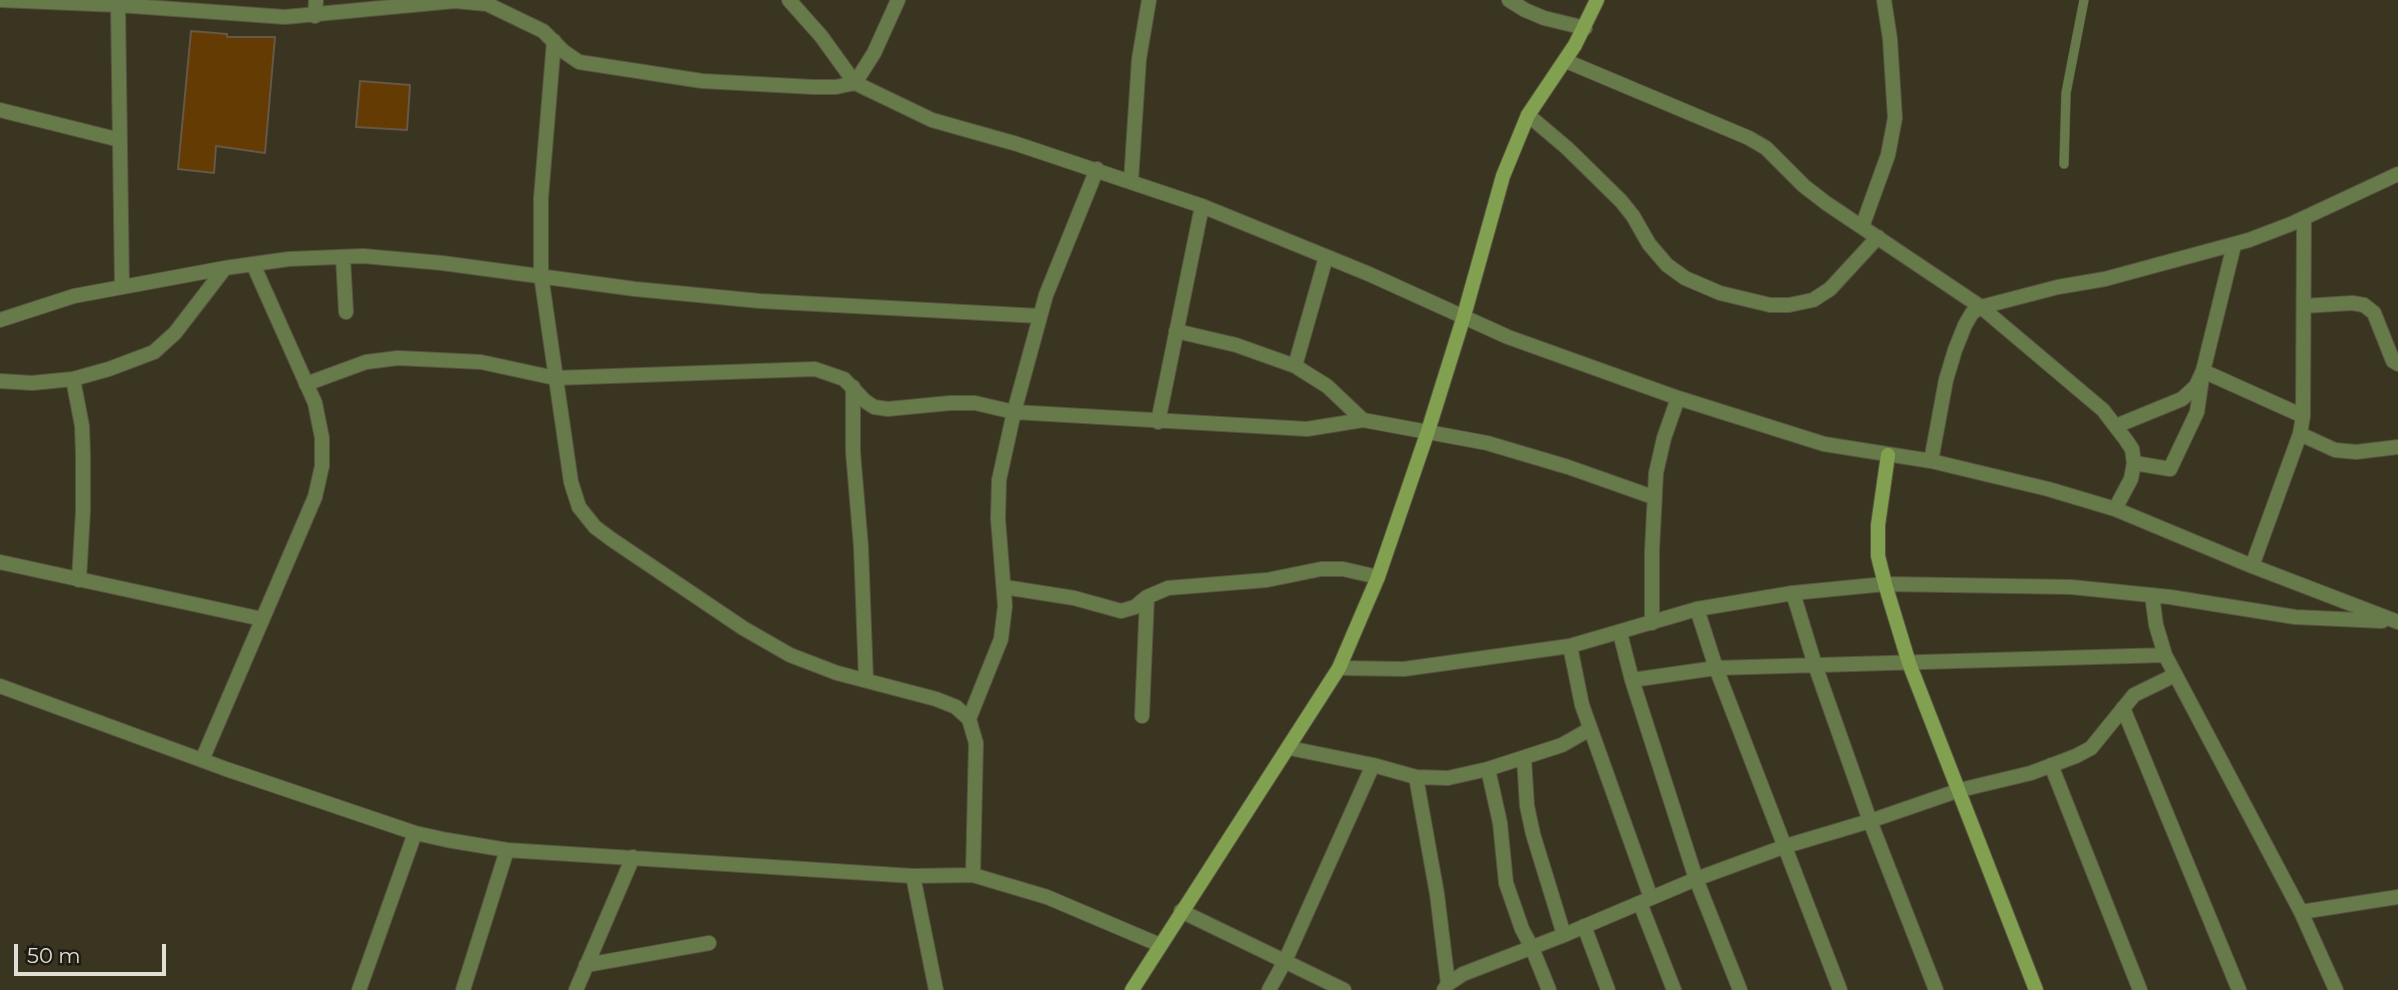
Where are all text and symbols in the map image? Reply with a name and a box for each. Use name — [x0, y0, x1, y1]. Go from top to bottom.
scale bar — [18, 930, 170, 974]
text: 50 m — [27, 943, 81, 968]

